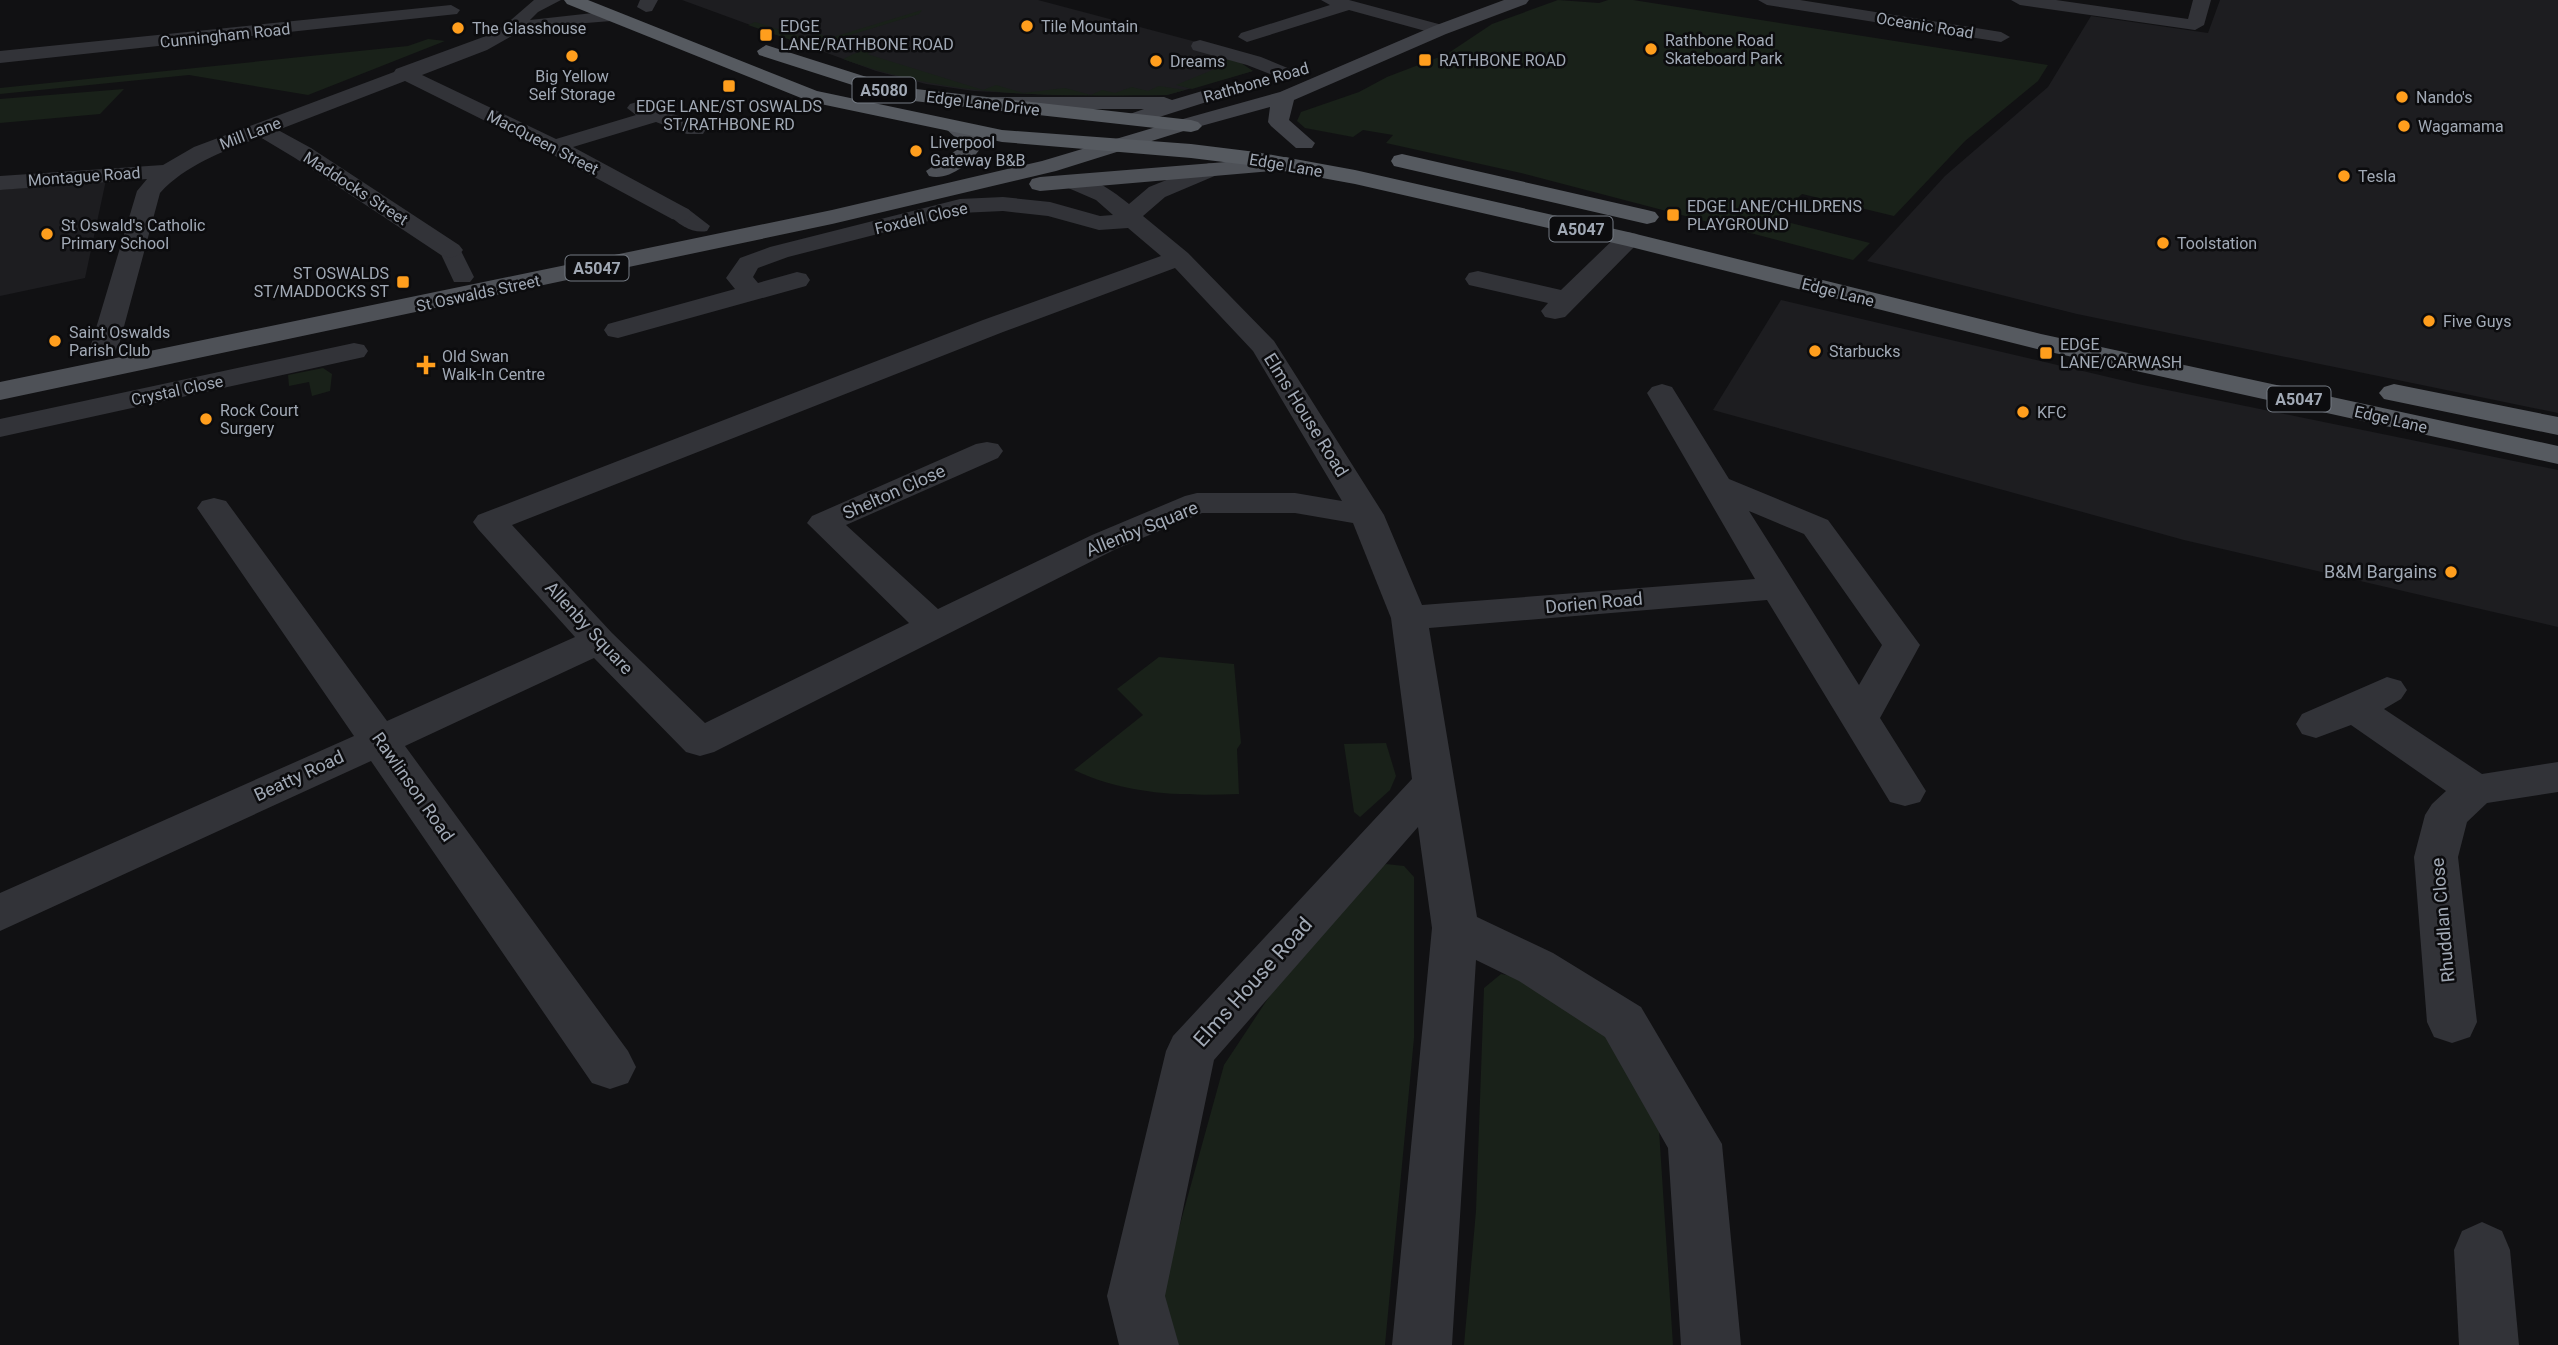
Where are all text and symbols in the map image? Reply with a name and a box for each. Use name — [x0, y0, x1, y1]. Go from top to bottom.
street label: Oceanic Road — [1875, 8, 1975, 43]
place label: EDGE LANE/RATHBONE ROAD — [780, 17, 954, 54]
place label: Tile Mountain — [1041, 17, 1138, 36]
marker: Tile Mountain — [1019, 18, 1035, 34]
street label: Cunningham Road — [159, 19, 291, 52]
place label: The Glasshouse — [472, 19, 586, 38]
marker: The Glasshouse — [450, 20, 466, 36]
marker: EDGE LANE/RATHBONE ROAD — [758, 27, 774, 43]
place label: Rathbone Road Skateboard Park — [1665, 31, 1783, 68]
marker: Rathbone Road Skateboard Park — [1643, 41, 1659, 57]
marker: Big Yellow Self Storage — [564, 48, 580, 64]
place label: RATHBONE ROAD — [1439, 51, 1566, 70]
place label: Dreams — [1170, 52, 1225, 71]
marker: RATHBONE ROAD — [1417, 52, 1433, 68]
marker: Dreams — [1148, 53, 1164, 69]
street label: Rathbone Road — [1201, 58, 1311, 107]
place label: Big Yellow Self Storage — [529, 67, 615, 104]
marker: EDGE LANE/ST OSWALDS ST/RATHBONE RD — [721, 78, 737, 94]
road number: A5080 — [852, 78, 916, 102]
street label: Edge Lane Drive — [925, 87, 1041, 120]
place label: Nando's — [2416, 88, 2472, 107]
marker: Nando's — [2394, 89, 2410, 105]
place label: EDGE LANE/ST OSWALDS ST/RATHBONE RD — [636, 97, 822, 134]
street label: MacQueen Street — [484, 106, 602, 179]
street label: Mill Lane — [217, 113, 284, 154]
place label: Wagamama — [2418, 117, 2504, 136]
marker: Wagamama — [2396, 118, 2412, 134]
place label: Liverpool Gateway B&B — [930, 133, 1025, 170]
marker: Liverpool Gateway B&B — [908, 143, 924, 159]
street label: Maddocks Street — [300, 148, 412, 229]
street label: Edge Lane — [1248, 150, 1324, 181]
street label: Montague Road — [27, 163, 141, 190]
place label: Tesla — [2358, 167, 2396, 186]
marker: Tesla — [2336, 168, 2352, 184]
place label: EDGE LANE/CHILDRENS PLAYGROUND — [1687, 197, 1862, 234]
street label: Foxdell Close — [873, 199, 969, 238]
marker: EDGE LANE/CHILDRENS PLAYGROUND — [1665, 207, 1681, 223]
place label: St Oswald's Catholic Primary School — [61, 216, 205, 253]
road number: A5047 — [1550, 216, 1612, 242]
marker: St Oswald's Catholic Primary School — [39, 226, 55, 242]
place label: Toolstation — [2177, 234, 2257, 253]
marker: Toolstation — [2155, 235, 2171, 251]
road number: A5047 — [566, 256, 628, 280]
place label: ST OSWALDS ST/MADDOCKS ST — [254, 264, 389, 301]
street label: St Oswalds Street — [414, 271, 542, 316]
marker: ST OSWALDS ST/MADDOCKS ST — [395, 274, 411, 290]
street label: Edge Lane — [1800, 274, 1876, 311]
place label: Five Guys — [2443, 312, 2511, 331]
marker: Five Guys — [2421, 313, 2437, 329]
place label: Saint Oswalds Parish Club — [69, 323, 170, 360]
marker: Saint Oswalds Parish Club — [47, 333, 63, 349]
place label: EDGE LANE/CARWASH — [2060, 335, 2182, 372]
place label: Starbucks — [1829, 342, 1900, 361]
marker: Starbucks — [1807, 343, 1823, 359]
marker: EDGE LANE/CARWASH — [2038, 345, 2054, 361]
place label: Old Swan Walk-In Centre — [442, 347, 545, 384]
street label: Elms House Road — [1260, 349, 1353, 480]
marker: Old Swan Walk-In Centre — [416, 355, 436, 375]
street label: Crystal Close — [129, 371, 225, 410]
road number: A5047 — [2268, 386, 2330, 412]
place label: Rock Court Surgery — [220, 401, 299, 438]
street label: Edge Lane — [2353, 402, 2429, 437]
place label: KFC — [2037, 403, 2066, 422]
marker: KFC — [2015, 404, 2031, 420]
marker: Rock Court Surgery — [198, 411, 214, 427]
street label: Shelton Close — [839, 460, 948, 524]
street label: Allenby Square — [1083, 496, 1201, 561]
place label: B&M Bargains — [2324, 561, 2437, 582]
marker: B&M Bargains — [2443, 564, 2459, 580]
street label: Allenby Square — [541, 577, 638, 678]
street label: Dorien Road — [1544, 588, 1644, 617]
street label: Rawlinson Road — [368, 728, 459, 845]
street label: Beatty Road — [251, 746, 347, 805]
street label: Rhuddlan Close — [2427, 857, 2458, 983]
street label: Elms House Road — [1189, 913, 1317, 1051]

